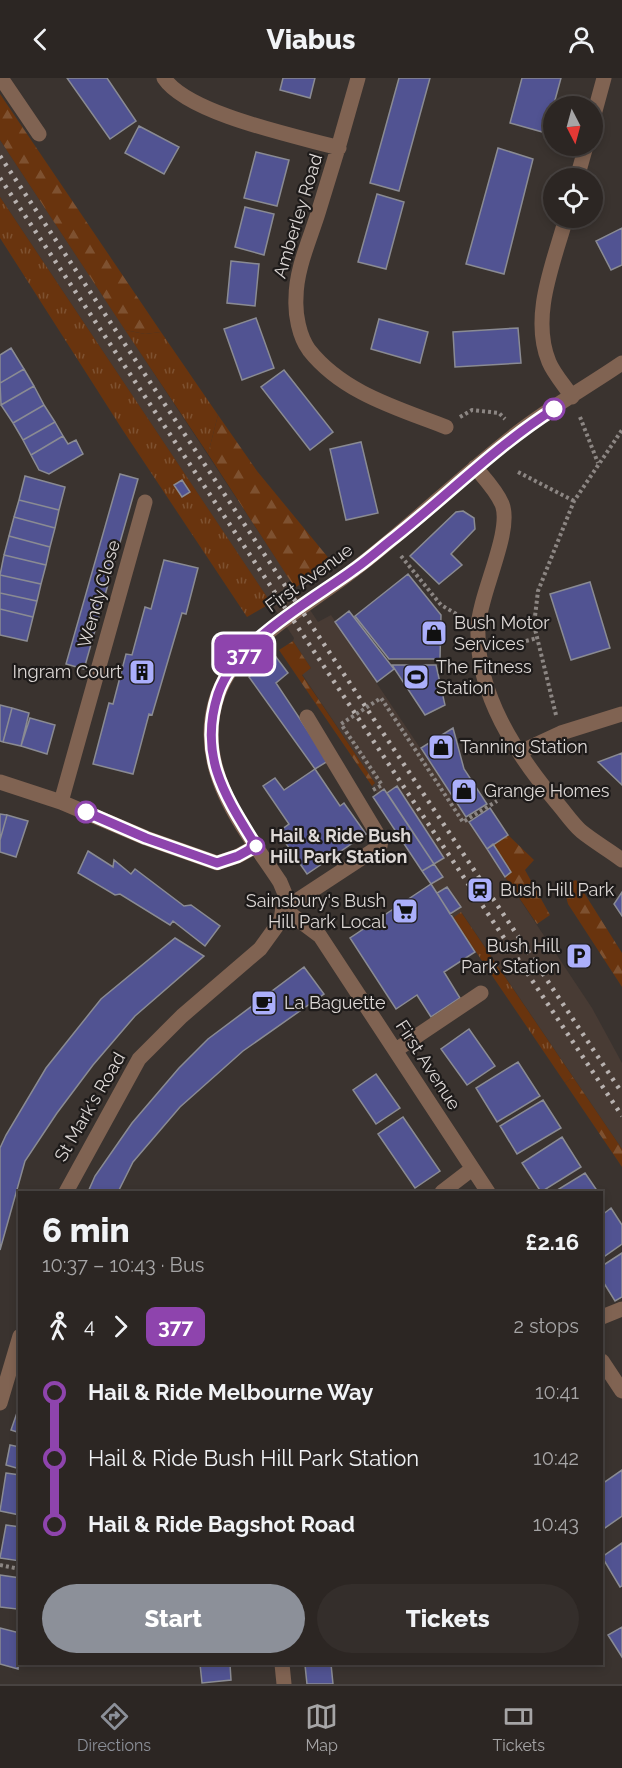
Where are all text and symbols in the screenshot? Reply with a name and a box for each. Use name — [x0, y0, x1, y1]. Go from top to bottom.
icon: back — [24, 23, 57, 56]
icon: person — [565, 23, 598, 56]
text: Viabus — [267, 24, 355, 55]
north arrow — [543, 96, 603, 156]
map controls — [543, 96, 603, 228]
street label: Amberley Road — [269, 151, 326, 281]
button: locate — [543, 168, 603, 228]
unlabelled marker — [543, 398, 565, 420]
street label: Wendy Close — [73, 537, 124, 650]
street label: First Avenue — [261, 539, 357, 616]
place label: Bush Motor Services — [454, 612, 550, 654]
shop icon: Bush Motor Services — [419, 618, 449, 648]
line badge: 377 — [210, 634, 278, 674]
text: 377 — [226, 642, 262, 667]
place label: The Fitness Station — [436, 656, 532, 698]
building icon: Ingram Court — [127, 657, 157, 687]
place label: Ingram Court — [13, 661, 122, 682]
sports icon: The Fitness Station — [401, 662, 431, 692]
shop icon: Tanning Station — [426, 732, 456, 762]
place label: Tanning Station — [460, 736, 588, 757]
shop icon: Grange Homes — [449, 776, 479, 806]
place label: Grange Homes — [484, 780, 610, 801]
unlabelled marker — [75, 801, 97, 823]
place label: Hail & Ride Bush Hill Park Station — [270, 825, 411, 867]
marker: Hail & Ride Bush Hill Park Station — [247, 837, 265, 855]
station icon: Bush Hill Park — [465, 875, 495, 905]
place label: Bush Hill Park — [500, 879, 615, 900]
place label: Sainsbury's Bush Hill Park Local — [246, 890, 386, 932]
supermarket icon: Sainsbury's Bush Hill Park Local — [390, 896, 420, 926]
place label: Bush Hill Park Station — [461, 935, 560, 977]
parking icon: Bush Hill Park Station — [564, 941, 594, 971]
cafe icon: La Baguette — [249, 988, 279, 1018]
place label: La Baguette — [284, 992, 386, 1013]
street label: First Avenue — [392, 1016, 465, 1114]
street label: St Mark's Road — [50, 1048, 129, 1165]
text: 6 min — [42, 1211, 130, 1250]
text: £2.16 — [525, 1229, 579, 1255]
text: 10:37 – 10:43 · Bus — [42, 1253, 204, 1277]
icon: walk — [42, 1310, 75, 1343]
icon: forward — [104, 1310, 137, 1343]
text: 4 — [84, 1314, 95, 1338]
text: 377 — [158, 1314, 193, 1339]
text: 2 stops — [513, 1314, 579, 1338]
text: Hail & Ride Melbourne Way — [88, 1379, 373, 1405]
text: 10:41 — [535, 1380, 579, 1404]
text: Hail & Ride Bush Hill Park Station — [88, 1445, 419, 1471]
text: 10:42 — [533, 1446, 579, 1470]
text: Hail & Ride Bagshot Road — [88, 1511, 355, 1537]
text: 10:43 — [533, 1512, 579, 1536]
button: Start — [42, 1584, 305, 1653]
button: Tickets — [317, 1584, 579, 1653]
tab: Directions — [77, 1700, 151, 1755]
tab: Map — [305, 1700, 338, 1755]
tab: Tickets — [492, 1700, 545, 1755]

